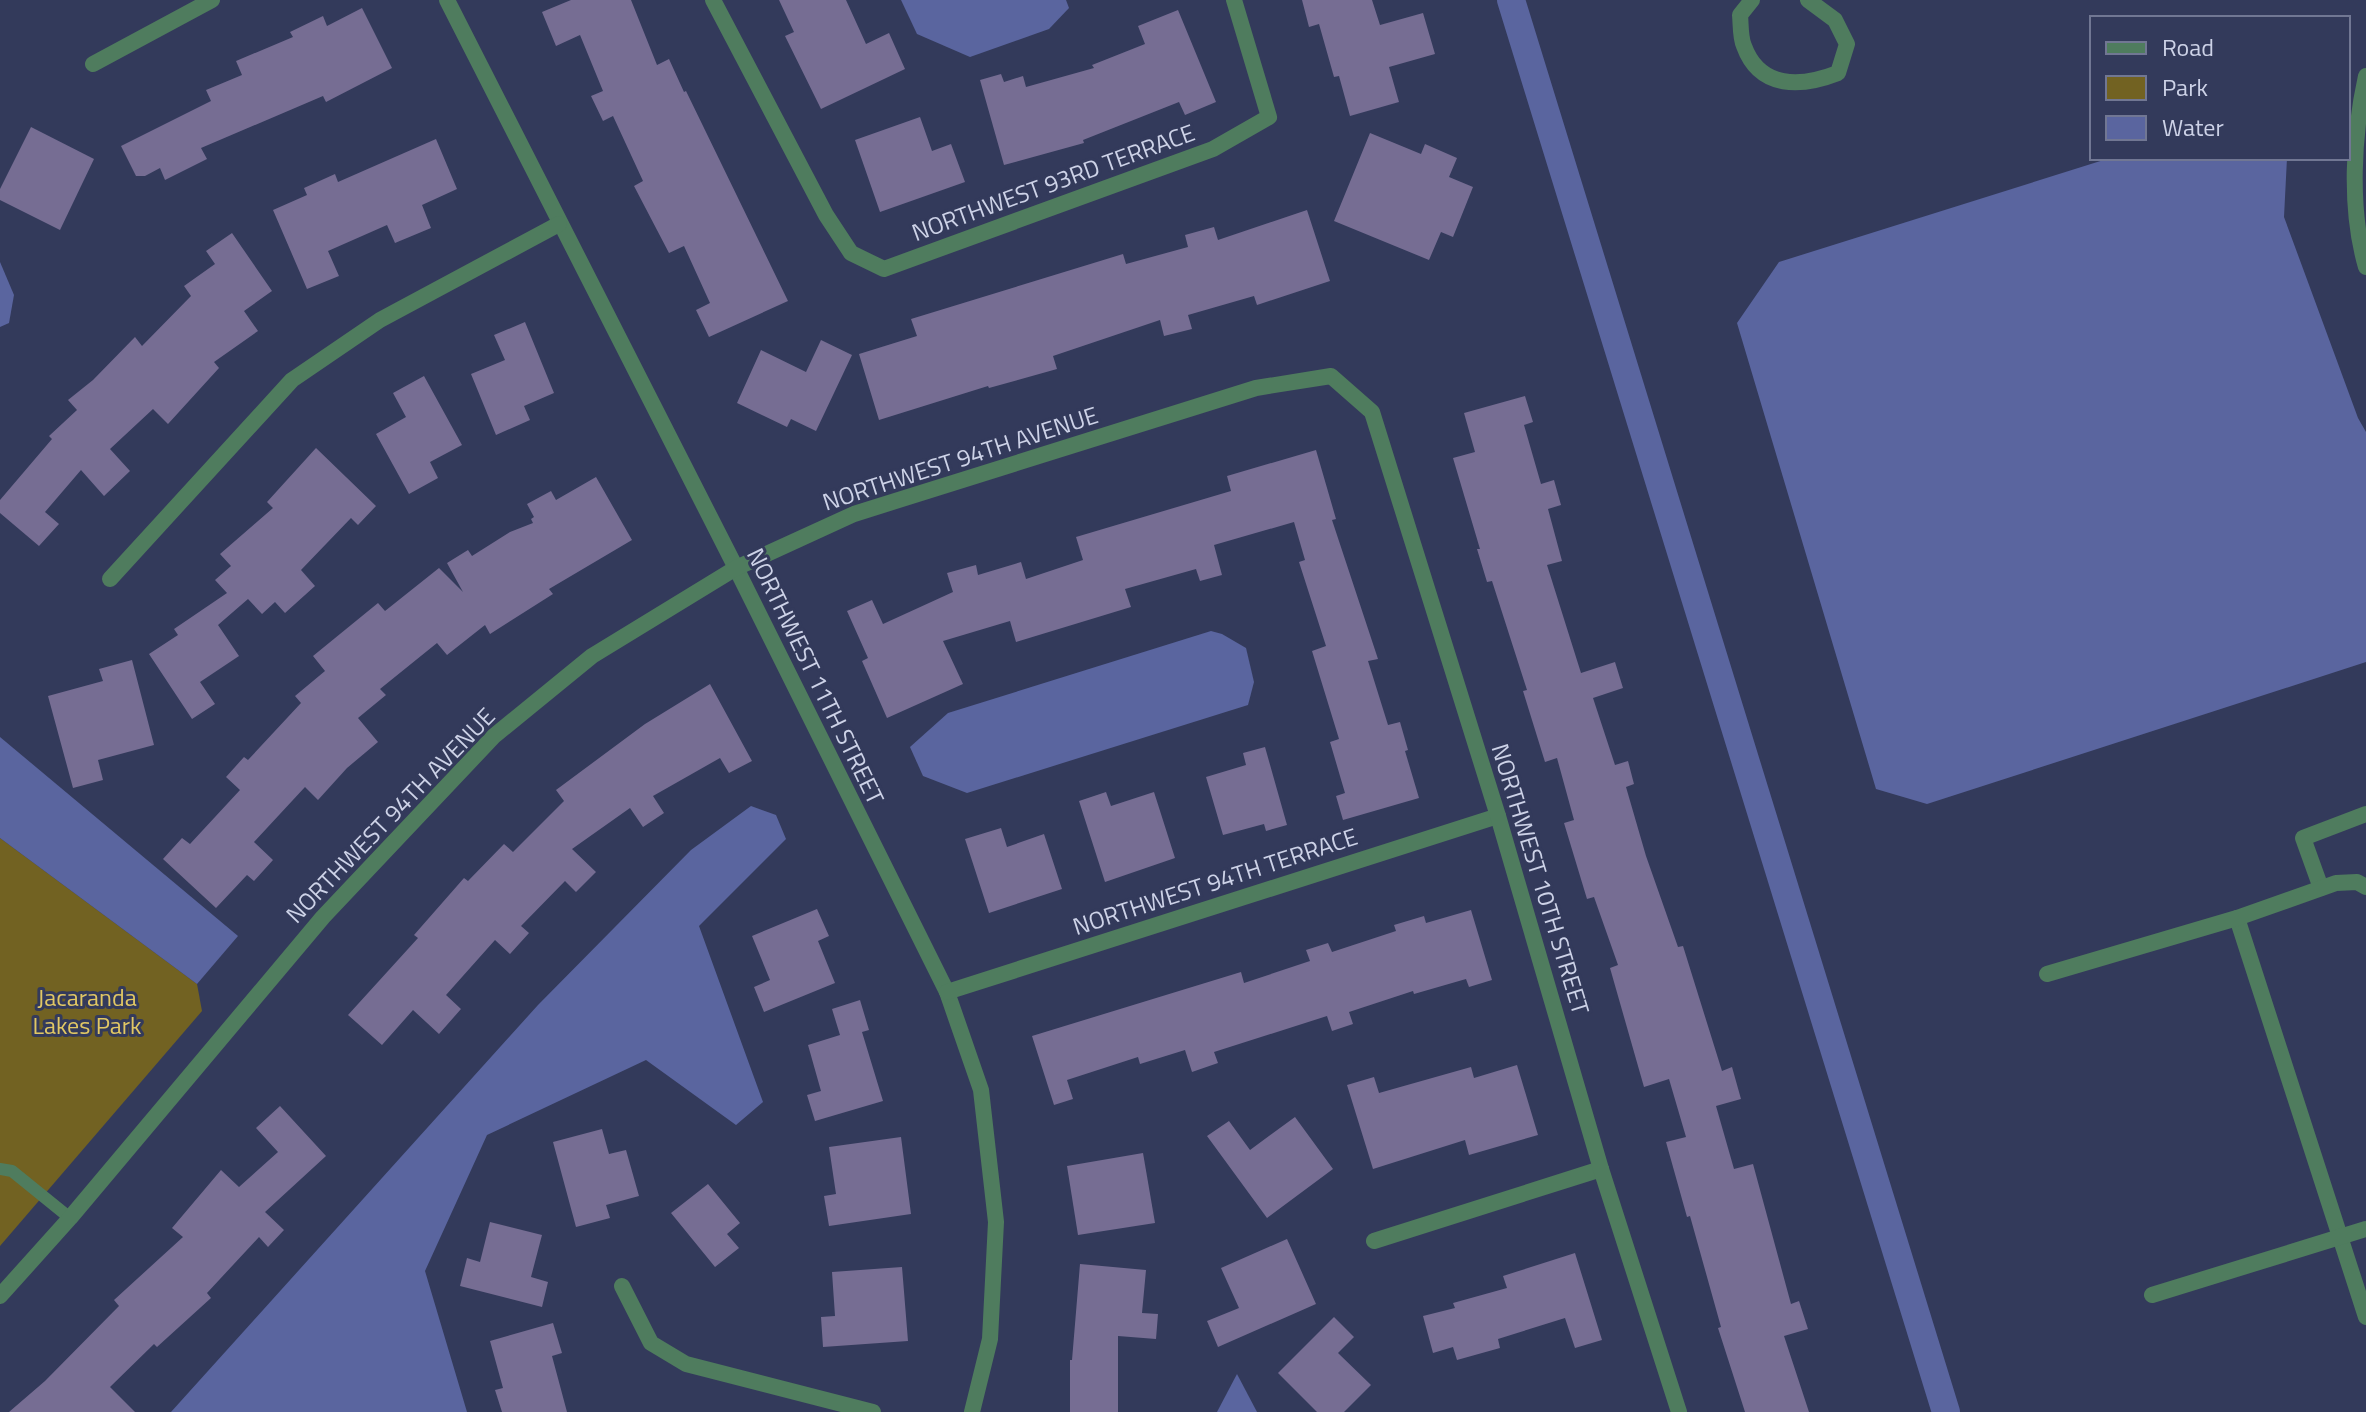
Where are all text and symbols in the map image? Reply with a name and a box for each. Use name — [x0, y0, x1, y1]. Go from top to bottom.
legend — [2090, 16, 2350, 160]
text: Road — [2162, 29, 2214, 65]
text: Park — [2162, 69, 2208, 105]
text: Water — [2162, 109, 2224, 145]
street label: NORTHWEST 93RD TERRACE — [906, 114, 1200, 250]
street label: NORTHWEST 94TH AVENUE — [818, 396, 1102, 520]
street label: NORTHWEST 11TH STREET — [738, 542, 894, 811]
street label: NORTHWEST 94TH AVENUE — [277, 699, 503, 931]
street label: NORTHWEST 10TH STREET — [1483, 739, 1599, 1019]
street label: NORTHWEST 94TH TERRACE — [1068, 818, 1362, 944]
park label: Jacaranda Lakes Park — [32, 979, 142, 1043]

